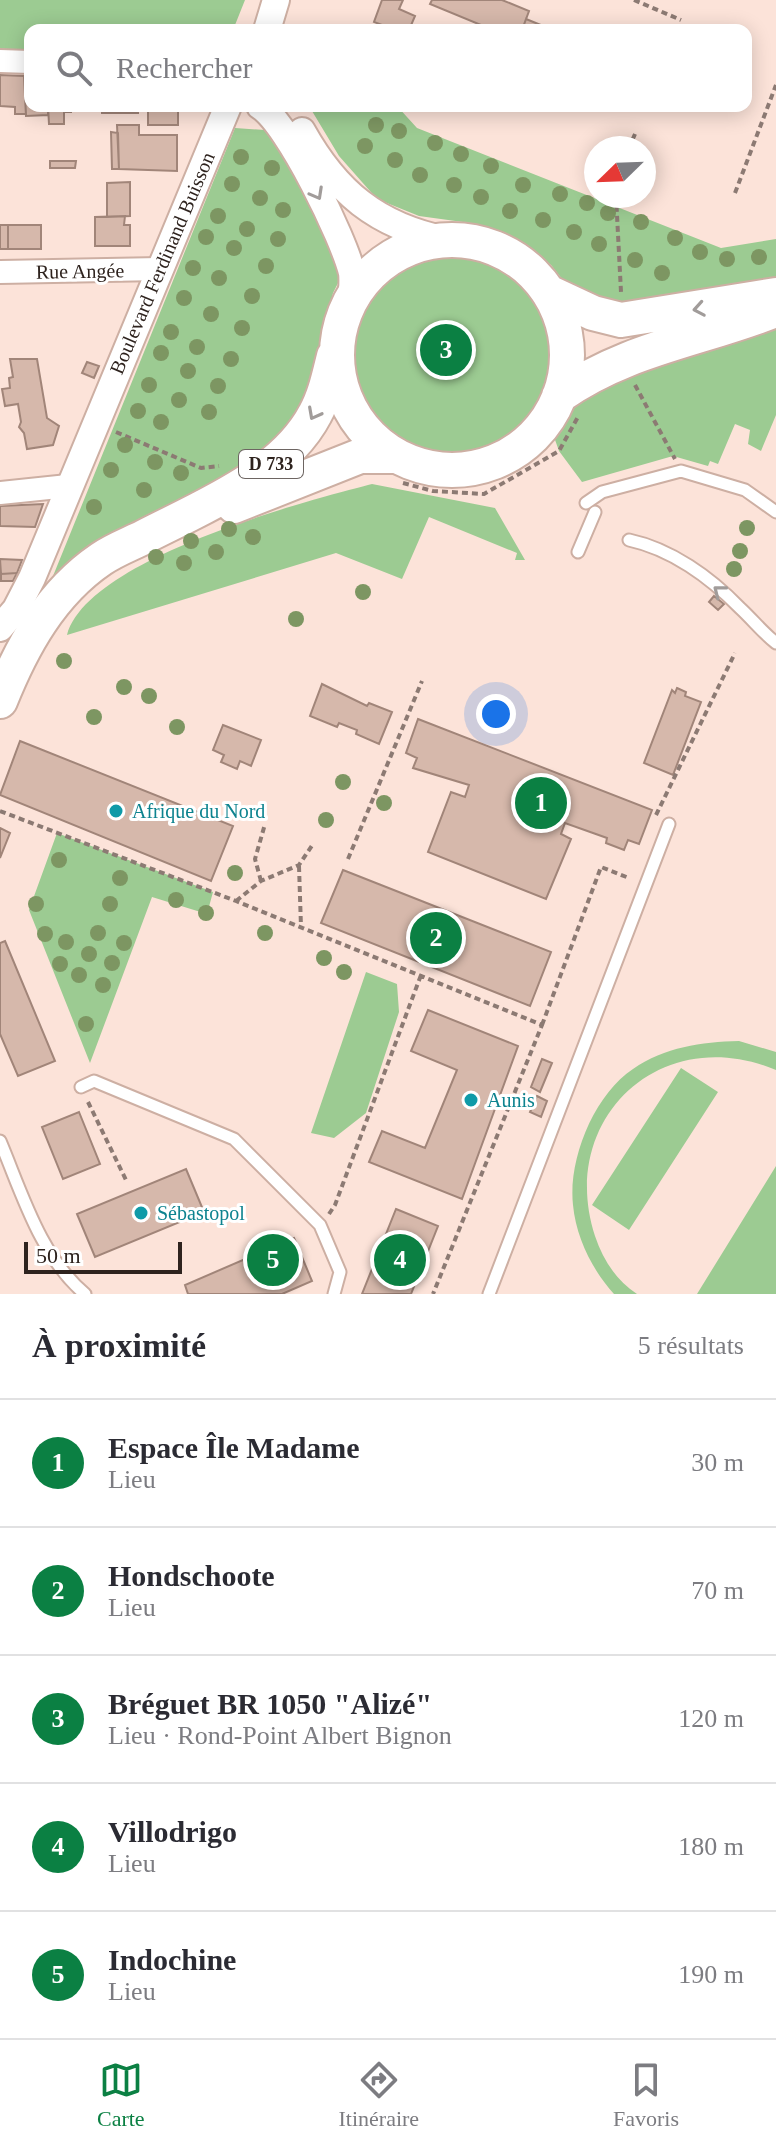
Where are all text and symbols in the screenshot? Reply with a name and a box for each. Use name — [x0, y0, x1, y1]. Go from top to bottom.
search box — [24, 24, 752, 112]
icon: search — [52, 46, 96, 90]
text: Rechercher — [116, 51, 253, 84]
north arrow — [584, 136, 656, 208]
street label: Boulevard Ferdinand Buisson — [105, 149, 219, 377]
one-way arrow — [308, 185, 323, 200]
street label: Rue Angée — [36, 259, 124, 284]
one-way arrow — [693, 299, 706, 316]
pin: 3 — [420, 320, 472, 380]
one-way arrow — [308, 406, 324, 420]
road number: D 733 — [239, 450, 303, 478]
one-way arrow — [713, 586, 728, 600]
your location — [476, 694, 516, 734]
pin: 1 — [515, 773, 567, 833]
place label: Afrique du Nord — [132, 800, 265, 823]
marker: Afrique du Nord — [107, 802, 125, 820]
pin: 2 — [410, 908, 462, 968]
place label: Aunis — [487, 1089, 535, 1111]
marker: Aunis — [462, 1091, 480, 1109]
place label: Sébastopol — [157, 1202, 245, 1225]
marker: Sébastopol — [132, 1204, 150, 1222]
pin: 5 — [247, 1230, 299, 1290]
pin: 4 — [374, 1230, 426, 1290]
scale bar — [24, 1238, 182, 1274]
text: 50 m — [36, 1243, 81, 1268]
text: À proximité — [32, 1327, 206, 1364]
text: 5 résultats — [638, 1331, 744, 1360]
text: Espace Île Madame — [108, 1431, 360, 1464]
text: 1 — [52, 1448, 65, 1477]
text: 30 m — [691, 1448, 744, 1477]
text: Lieu — [108, 1465, 156, 1494]
text: Hondschoote — [108, 1559, 275, 1592]
text: 2 — [52, 1576, 65, 1605]
text: 70 m — [691, 1576, 744, 1605]
text: Lieu — [108, 1593, 156, 1622]
text: Bréguet BR 1050 "Alizé" — [108, 1687, 432, 1720]
text: 3 — [52, 1704, 65, 1733]
text: 120 m — [678, 1704, 744, 1733]
text: Lieu · Rond-Point Albert Bignon — [108, 1721, 452, 1750]
text: Villodrigo — [108, 1815, 237, 1848]
text: 4 — [52, 1832, 65, 1861]
text: 180 m — [678, 1832, 744, 1861]
text: Lieu — [108, 1849, 156, 1878]
text: Indochine — [108, 1943, 236, 1976]
text: 5 — [52, 1960, 65, 1989]
text: 190 m — [678, 1960, 744, 1989]
text: Lieu — [108, 1977, 156, 2006]
tab: Carte — [97, 2058, 145, 2132]
tab: Itinéraire — [339, 2058, 419, 2132]
tab: Favoris — [613, 2058, 679, 2132]

